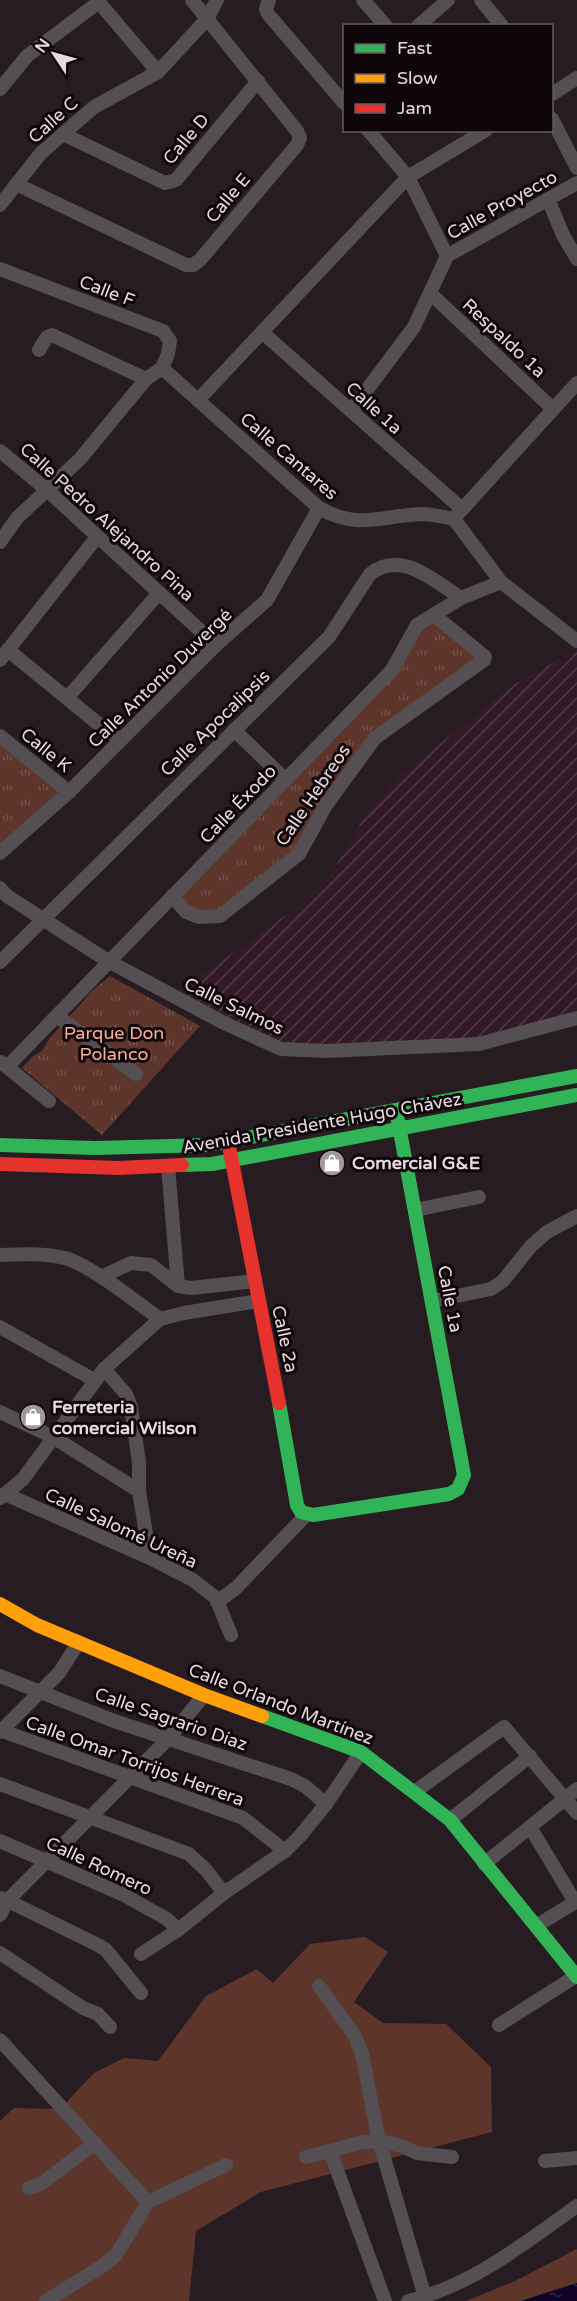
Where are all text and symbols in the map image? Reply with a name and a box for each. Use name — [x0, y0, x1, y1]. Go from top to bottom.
north arrow — [24, 24, 84, 84]
legend — [343, 24, 553, 132]
text: N — [31, 35, 55, 57]
text: Fast — [397, 37, 432, 59]
text: Slow — [397, 67, 438, 89]
street label: Calle C — [24, 92, 82, 148]
text: Jam — [397, 97, 432, 119]
street label: Calle D — [158, 109, 214, 169]
street label: Calle Proyecto — [443, 166, 561, 244]
street label: Calle E — [201, 169, 255, 227]
street label: Calle F — [76, 270, 138, 312]
street label: Respaldo 1a — [458, 294, 550, 382]
street label: Calle 1a — [341, 377, 407, 439]
street label: Calle Cantares — [236, 408, 342, 504]
street label: Calle Pedro Alejandro Pina — [15, 438, 199, 606]
street label: Calle Antonio Duvergé — [84, 604, 236, 752]
street label: Calle Apocalipsis — [156, 665, 274, 781]
street label: Calle K — [16, 723, 76, 777]
street label: Calle Hebreos — [271, 740, 355, 850]
street label: Calle Éxodo — [195, 760, 281, 848]
street label: Calle Salmos — [181, 972, 287, 1040]
park label: Parque Don Polanco — [64, 1022, 164, 1065]
street label: Avenida Presidente Hugo Chávez — [181, 1088, 463, 1158]
shop icon: Comercial G&E — [317, 1148, 347, 1178]
place label: Comercial G&E — [352, 1152, 480, 1174]
street label: Calle 1a — [433, 1264, 467, 1334]
street label: Calle 2a — [267, 1304, 303, 1374]
place label: Ferreteria comercial Wilson — [52, 1396, 197, 1439]
shop icon: Ferreteria comercial Wilson — [18, 1402, 48, 1432]
street label: Calle Salomé Ureña — [41, 1483, 201, 1573]
street label: Calle Orlando Martínez — [185, 1659, 377, 1749]
street label: Calle Sagrario Díaz — [92, 1683, 250, 1755]
street label: Calle Omar Torrijos Herrera — [23, 1711, 247, 1811]
street label: Calle Romero — [42, 1832, 156, 1900]

